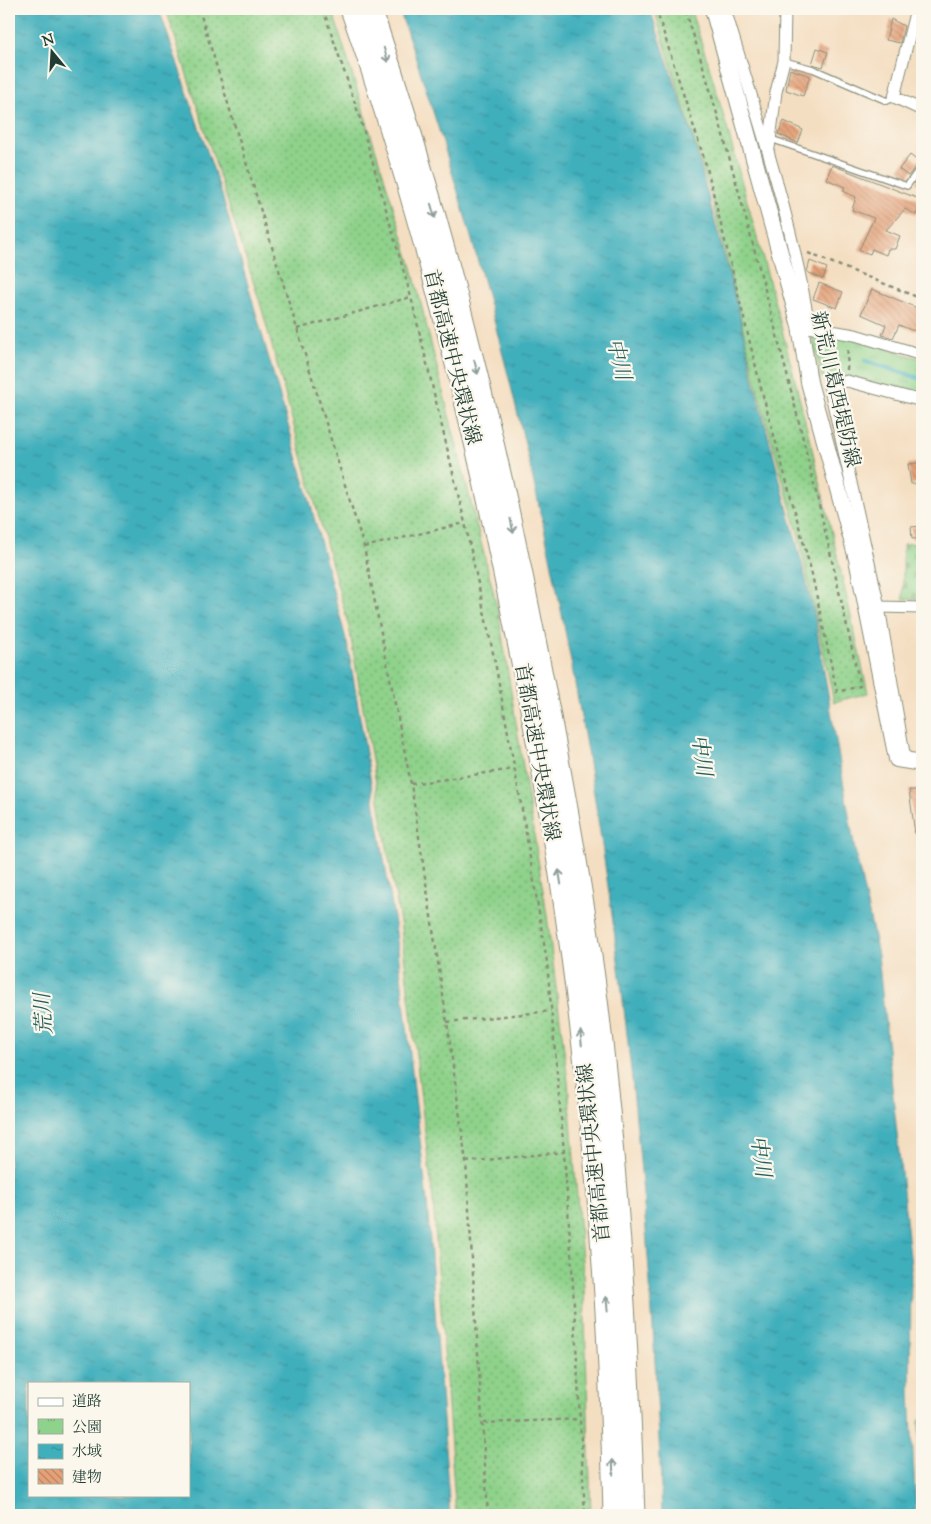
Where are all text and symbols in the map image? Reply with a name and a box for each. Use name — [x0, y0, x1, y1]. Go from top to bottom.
north arrow — [28, 28, 78, 78]
text: N — [40, 30, 57, 53]
one-way arrow — [382, 47, 391, 63]
one-way arrow — [429, 202, 439, 218]
street label: 首都高速中央環状線 — [415, 267, 486, 448]
street label: 新荒川葛西堤防線 — [801, 308, 866, 471]
water label: 中川 — [597, 335, 637, 385]
one-way arrow — [472, 359, 481, 375]
one-way arrow — [508, 517, 517, 533]
street label: 首都高速中央環状線 — [506, 661, 565, 844]
water label: 中川 — [682, 732, 718, 780]
one-way arrow — [555, 869, 565, 885]
water label: 荒川 — [28, 990, 61, 1036]
one-way arrow — [576, 1030, 586, 1046]
street label: 首都高速中央環状線 — [572, 1062, 619, 1244]
water label: 中川 — [741, 1133, 777, 1181]
one-way arrow — [602, 1296, 611, 1312]
legend — [28, 1382, 190, 1496]
text: 道路 — [72, 1392, 102, 1413]
text: 公園 — [72, 1418, 102, 1439]
text: 水域 — [72, 1442, 102, 1463]
one-way arrow — [608, 1459, 618, 1475]
text: 建物 — [72, 1468, 102, 1489]

